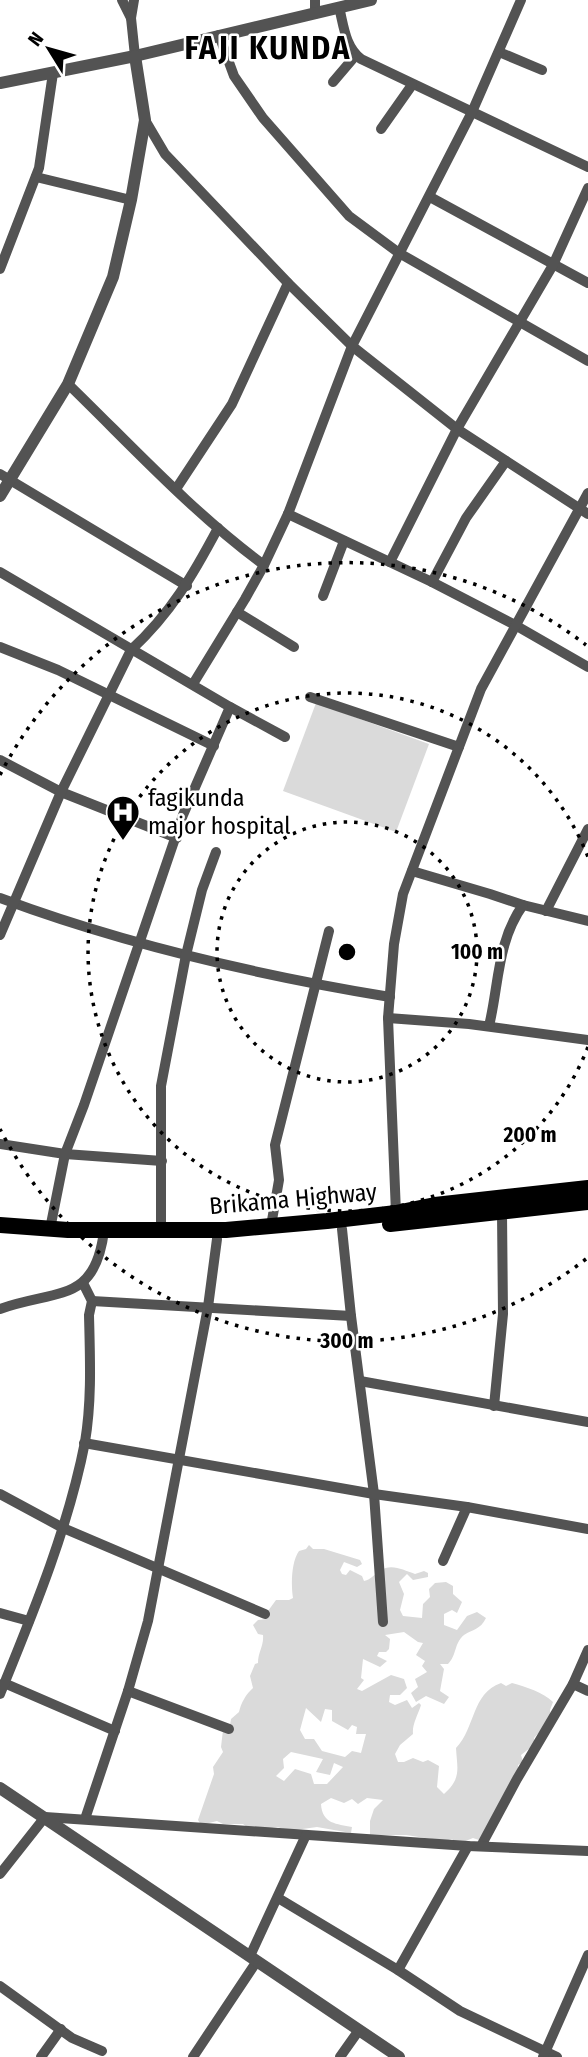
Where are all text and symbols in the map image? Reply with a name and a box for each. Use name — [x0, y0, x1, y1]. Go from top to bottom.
north arrow — [14, 14, 84, 84]
text: N — [23, 28, 48, 51]
district label: FAJI KUNDA — [185, 29, 351, 67]
place label: fagikunda major hospital — [148, 784, 291, 840]
hospital icon: fagikunda major hospital — [104, 793, 142, 842]
text: 100 m — [451, 939, 503, 965]
centre of rings — [335, 940, 359, 964]
text: 200 m — [502, 1122, 557, 1148]
street label: Brikama Highway — [208, 1178, 378, 1220]
text: 300 m — [319, 1328, 374, 1354]

